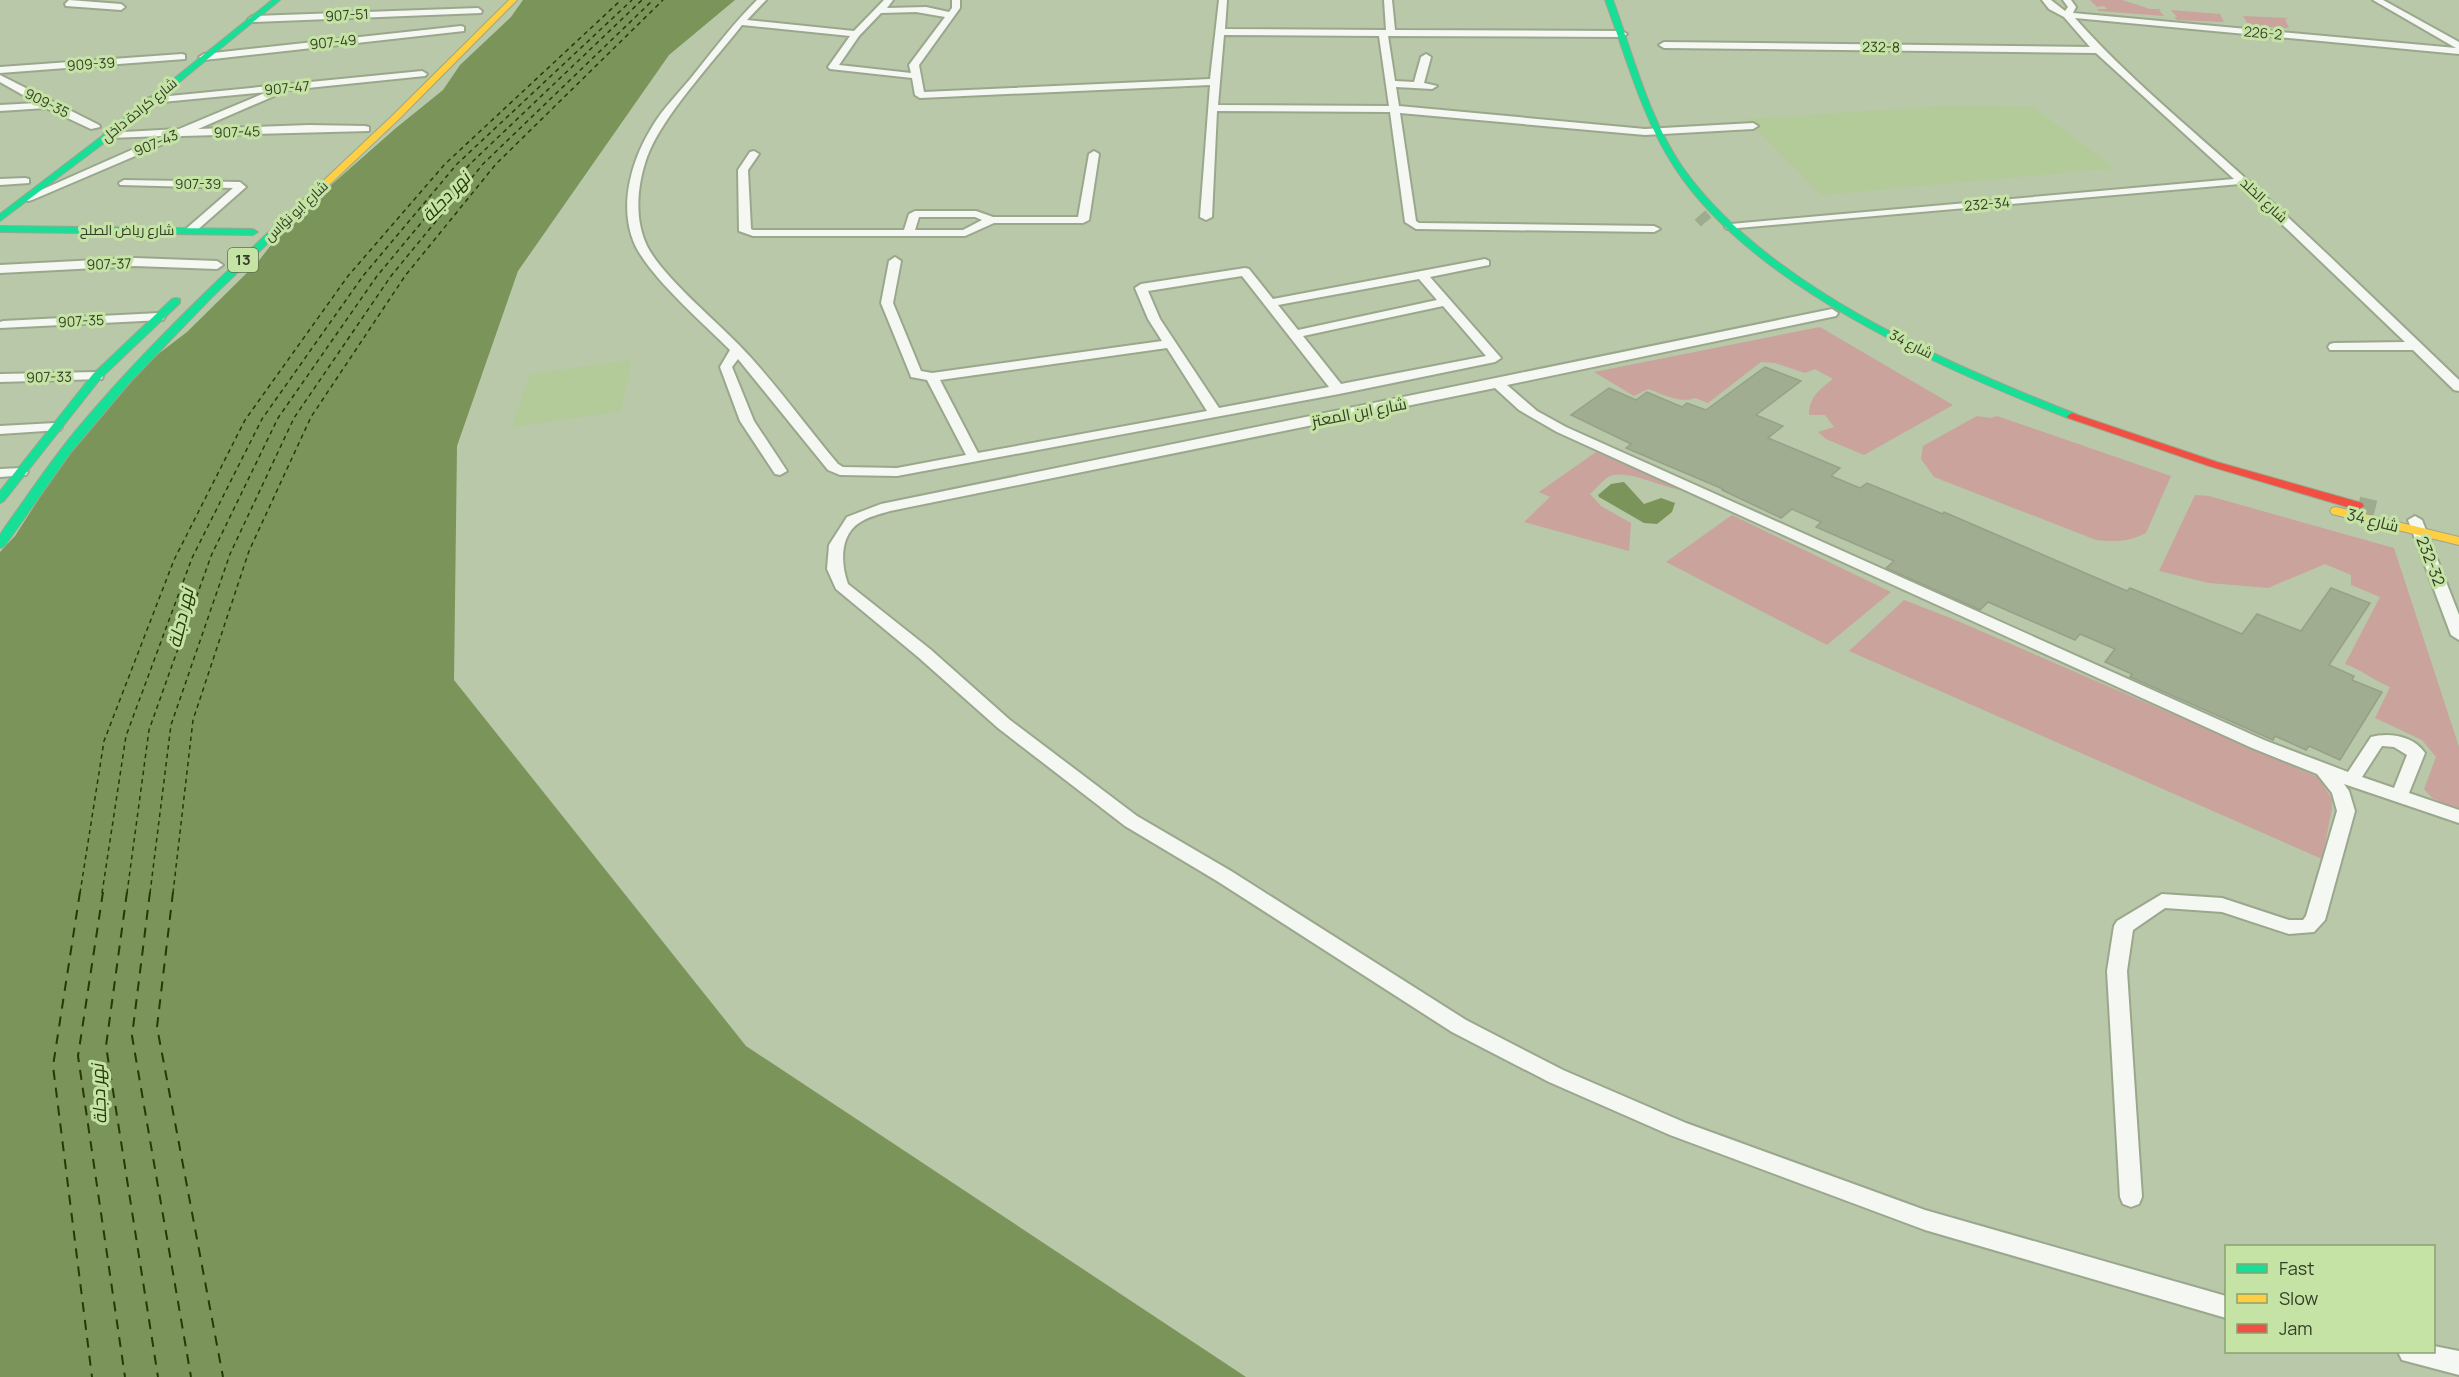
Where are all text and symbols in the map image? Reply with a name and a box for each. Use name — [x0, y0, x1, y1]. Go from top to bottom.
street label: 907-51 — [325, 4, 369, 25]
street label: 226-2 — [2243, 21, 2283, 44]
street label: 907-49 — [309, 30, 357, 53]
street label: 232-8 — [1862, 37, 1900, 56]
street label: 909-39 — [66, 52, 116, 75]
street label: شارع كرادة داخل — [97, 73, 181, 146]
street label: 907-47 — [264, 76, 310, 99]
street label: 909-35 — [22, 83, 73, 122]
street label: 907-45 — [213, 121, 261, 142]
street label: 907-43 — [131, 125, 181, 160]
water label: نهر دجلة — [416, 165, 476, 226]
street label: شارع الخلد — [2237, 173, 2292, 226]
street label: 907-39 — [175, 174, 221, 193]
street label: شارع ابو نؤاس — [260, 176, 332, 245]
street label: 232-34 — [1963, 192, 2010, 215]
street label: شارع رياض الصلح — [80, 220, 174, 239]
road number: 13 — [228, 248, 258, 272]
street label: 907-37 — [86, 253, 132, 274]
street label: 907-35 — [58, 310, 104, 331]
street label: شارع 34 — [1886, 325, 1936, 362]
street label: 907-33 — [26, 367, 72, 386]
street label: شارع ابن المعتز — [1309, 392, 1409, 433]
street label: شارع 34 — [2345, 503, 2401, 538]
street label: 232-32 — [2411, 533, 2451, 589]
water label: نهر دجلة — [162, 584, 199, 650]
water label: نهر دجلة — [84, 1061, 112, 1125]
legend — [2225, 1245, 2435, 1353]
text: Fast — [2279, 1256, 2314, 1280]
text: Slow — [2279, 1286, 2319, 1310]
text: Jam — [2279, 1316, 2313, 1340]

